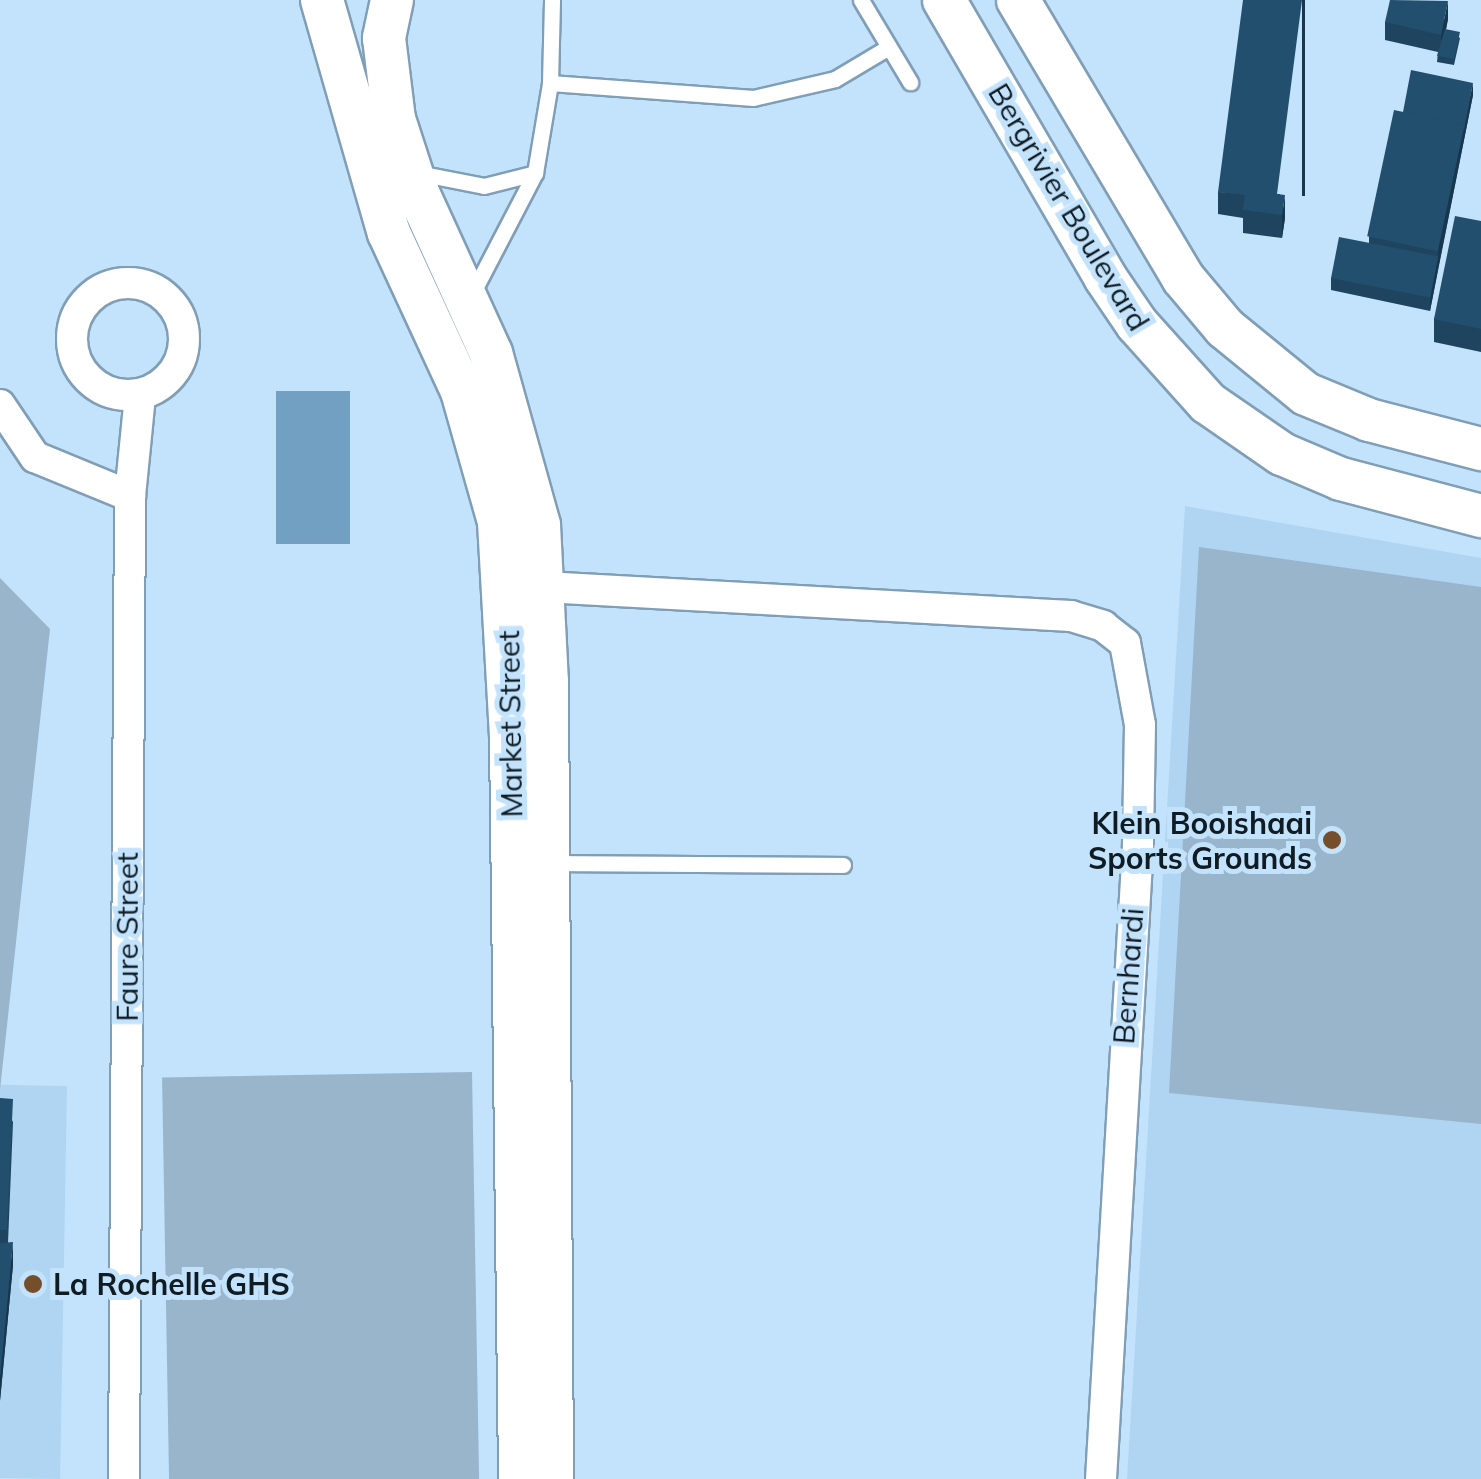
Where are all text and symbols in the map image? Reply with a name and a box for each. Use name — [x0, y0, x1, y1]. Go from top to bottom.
street label: Bergrivier Boulevard — [981, 77, 1157, 337]
street label: Market Street — [490, 630, 530, 818]
place label: Klein Booishaai Sports Grounds — [1088, 805, 1312, 876]
marker: Klein Booishaai Sports Grounds — [1321, 829, 1343, 851]
street label: Faure Street — [109, 852, 145, 1022]
street label: Bernhardi — [1105, 907, 1151, 1045]
place label: La Rochelle GHS — [53, 1266, 290, 1302]
marker: La Rochelle GHS — [22, 1273, 44, 1295]

